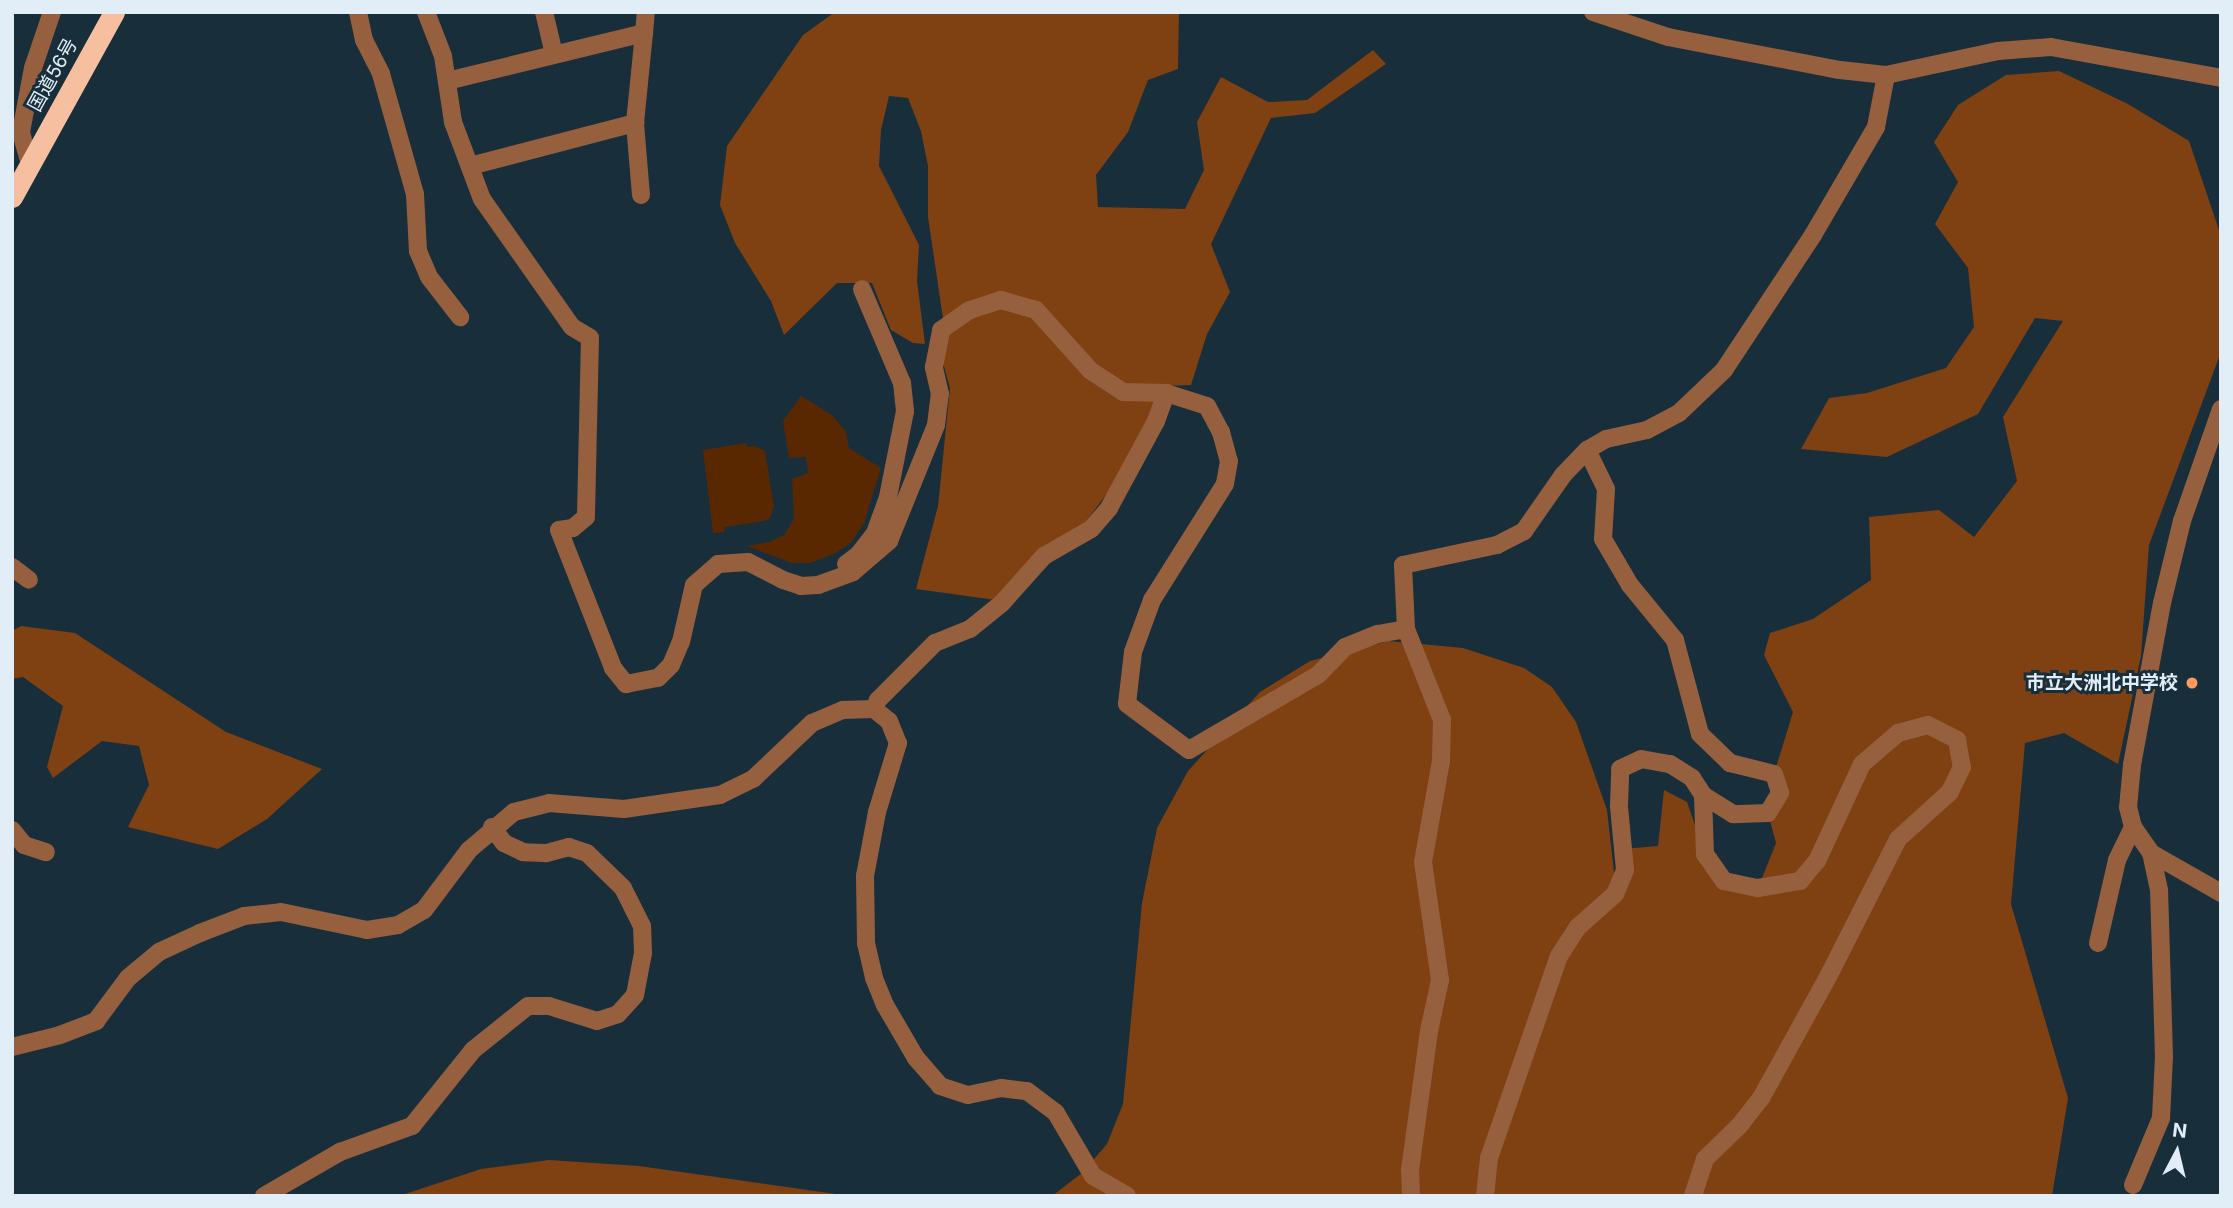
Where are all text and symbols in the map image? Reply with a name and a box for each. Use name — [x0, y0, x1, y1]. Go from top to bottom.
street label: 国道56号 — [24, 34, 82, 116]
place label: 市立大洲北中学校 — [2026, 672, 2178, 694]
marker: 市立大洲北中学校 — [2184, 675, 2200, 691]
north arrow — [2142, 1117, 2212, 1187]
text: N — [2171, 1118, 2188, 1143]

